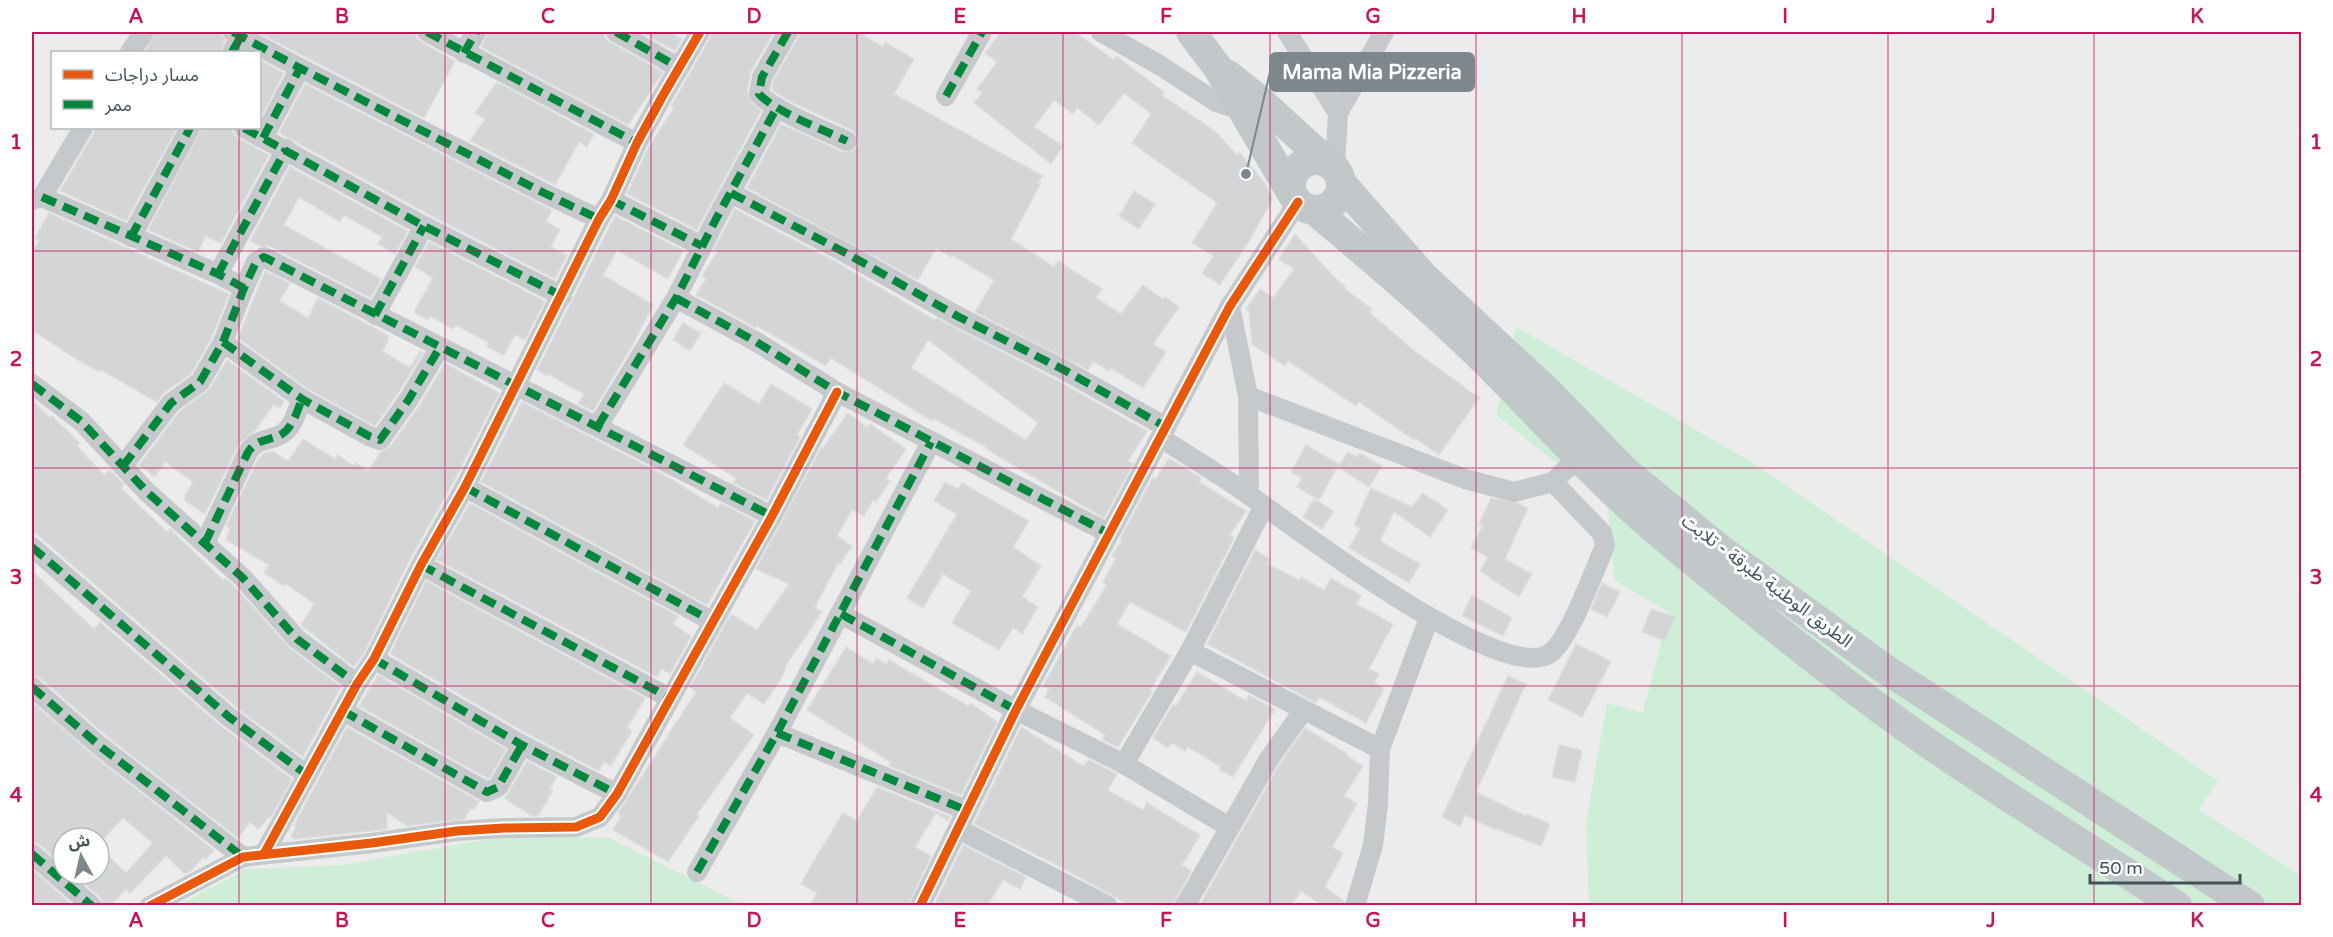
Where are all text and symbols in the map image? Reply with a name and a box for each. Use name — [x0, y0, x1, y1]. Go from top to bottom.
text: A — [129, 5, 144, 29]
text: B — [335, 5, 349, 29]
text: C — [541, 5, 555, 29]
text: D — [746, 5, 762, 29]
text: E — [954, 5, 967, 29]
text: F — [1160, 5, 1172, 29]
text: G — [1365, 5, 1381, 29]
text: H — [1571, 5, 1587, 29]
text: I — [1782, 5, 1788, 29]
text: J — [1985, 5, 1996, 29]
text: K — [2190, 5, 2204, 29]
legend — [51, 51, 261, 129]
callout: Mama Mia Pizzeria — [1270, 53, 1474, 91]
text: Mama Mia Pizzeria — [1282, 61, 1462, 85]
text: مسار دراجات — [105, 64, 199, 86]
text: ممر — [104, 94, 132, 116]
text: 1 — [10, 131, 22, 155]
text: 1 — [2310, 131, 2322, 155]
text: 2 — [10, 348, 22, 372]
text: 2 — [2310, 348, 2322, 372]
street label: الطريق الوطنية طبرقة - تلابت — [1677, 510, 1857, 652]
text: 3 — [10, 566, 22, 590]
text: 3 — [2310, 566, 2322, 590]
text: 4 — [10, 784, 23, 808]
text: 4 — [2310, 784, 2323, 808]
north arrow — [51, 826, 111, 886]
text: ش — [67, 831, 91, 854]
scale bar — [2090, 847, 2240, 885]
text: 50 m — [2099, 857, 2143, 879]
text: A — [129, 909, 144, 933]
text: B — [335, 909, 349, 933]
text: C — [541, 909, 555, 933]
text: D — [746, 909, 762, 933]
text: E — [954, 909, 967, 933]
text: F — [1160, 909, 1172, 933]
text: G — [1365, 909, 1381, 933]
text: H — [1571, 909, 1587, 933]
text: I — [1782, 909, 1788, 933]
text: J — [1985, 909, 1996, 933]
text: K — [2190, 909, 2204, 933]

